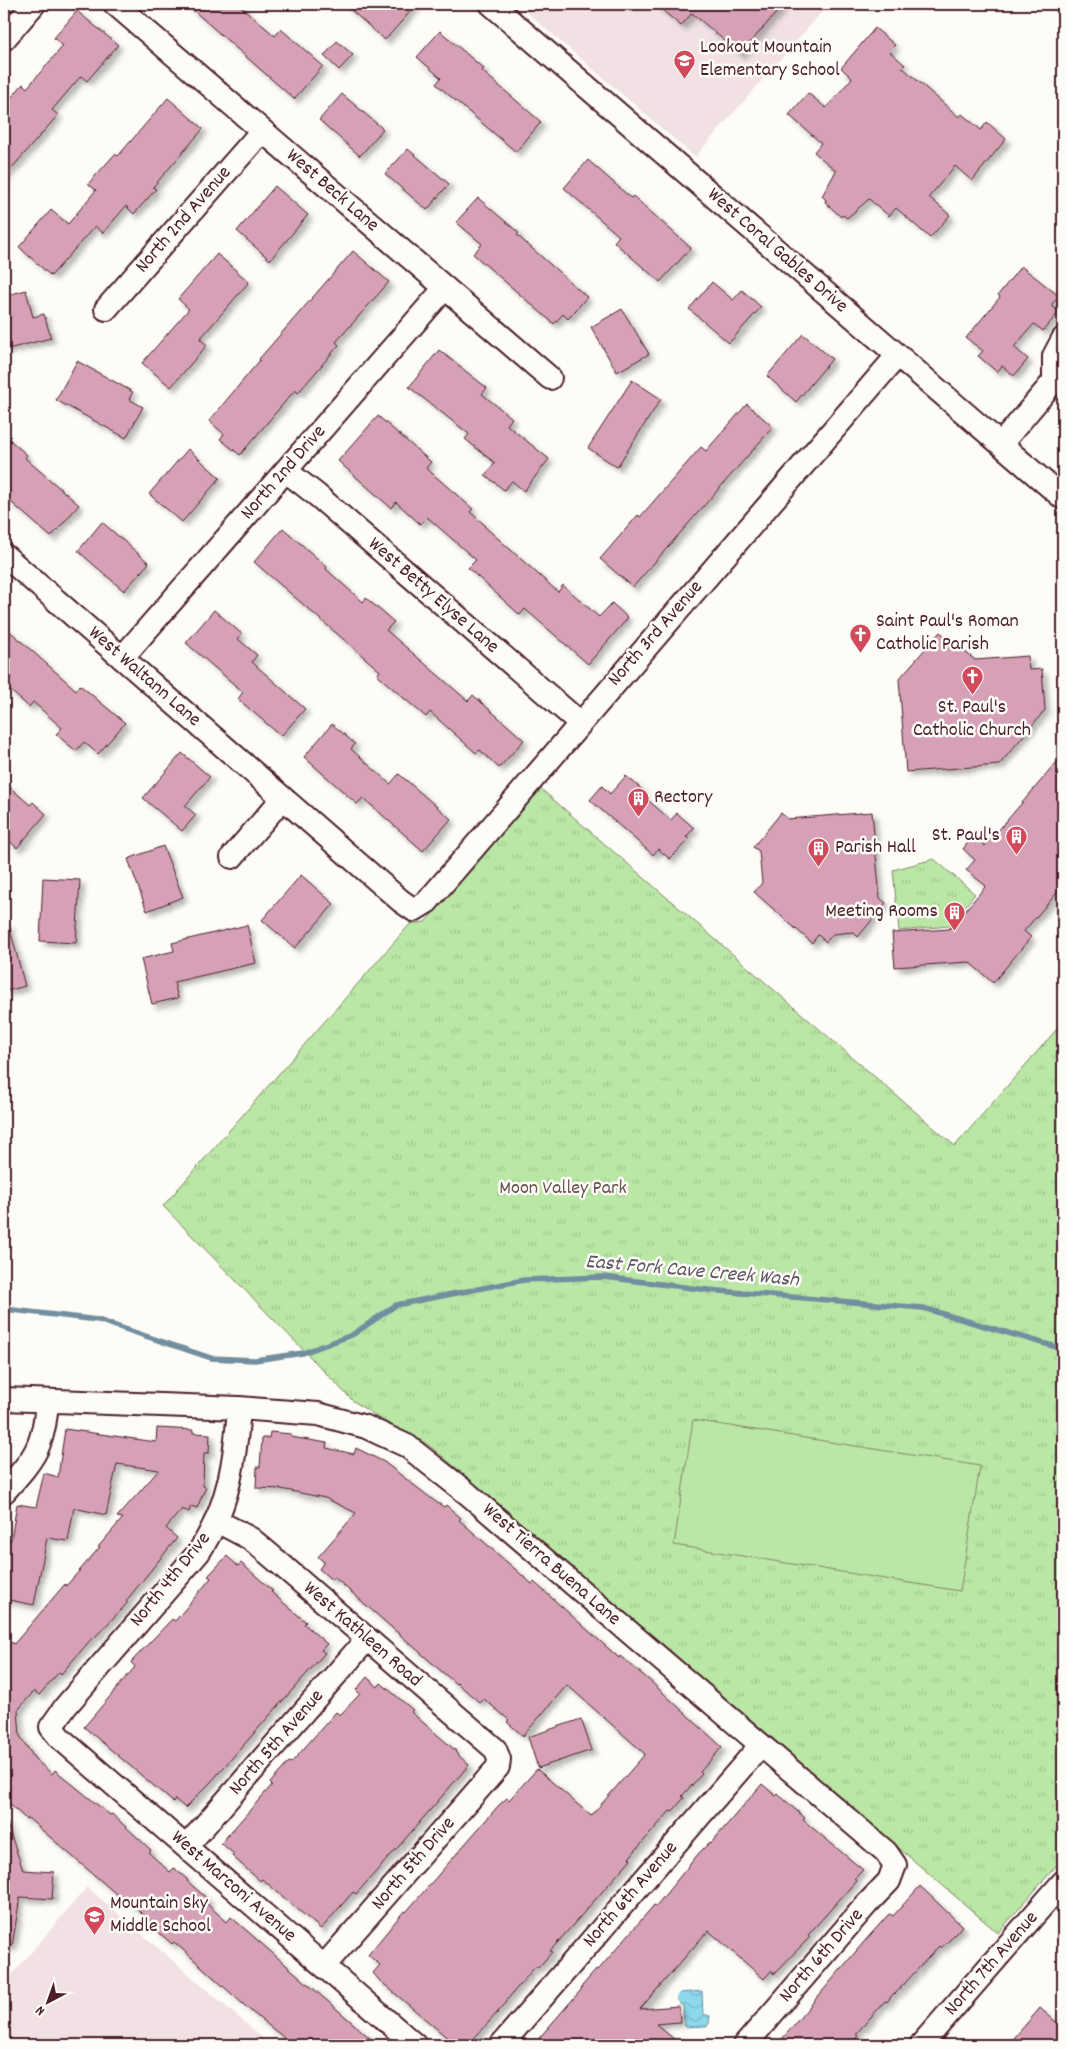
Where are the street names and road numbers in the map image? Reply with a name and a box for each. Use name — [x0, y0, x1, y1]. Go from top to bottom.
street label: West Beck Lane — [279, 143, 385, 240]
street label: North 2nd Avenue — [129, 160, 239, 280]
street label: West Coral Gables Drive — [700, 182, 854, 320]
street label: North 2nd Drive — [235, 419, 333, 527]
street label: West Betty Elyse Lane — [361, 531, 505, 661]
street label: North 3rd Avenue — [602, 575, 710, 693]
street label: West Waltann Lane — [81, 620, 207, 734]
street label: West Tierra Buena Lane — [476, 1497, 627, 1633]
street label: North 4th Drive — [124, 1526, 218, 1634]
street label: West Kathleen Road — [296, 1575, 428, 1695]
street label: North 5th Avenue — [223, 1684, 331, 1802]
street label: North 5th Drive — [365, 1811, 463, 1917]
street label: West Marconi Avenue — [164, 1824, 302, 1950]
street label: North 6th Avenue — [577, 1835, 685, 1954]
street label: North 6th Drive — [773, 1903, 871, 2009]
street label: North 7th Avenue — [939, 1905, 1046, 2023]

